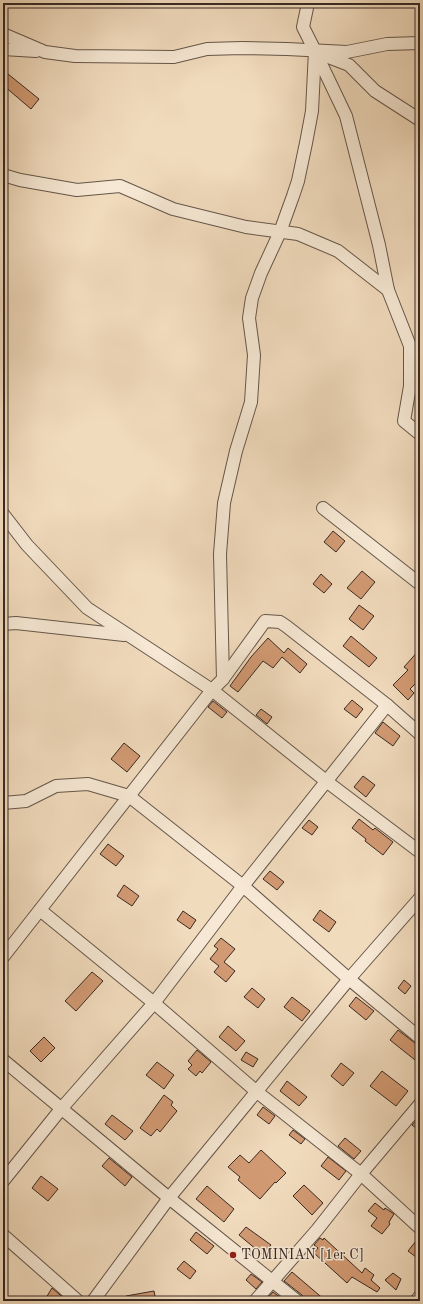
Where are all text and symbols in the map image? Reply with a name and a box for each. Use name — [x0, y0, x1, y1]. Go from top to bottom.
place label: TOMINIAN [1er C] — [241, 1248, 364, 1262]
marker: TOMINIAN [1er C] — [228, 1250, 238, 1260]

